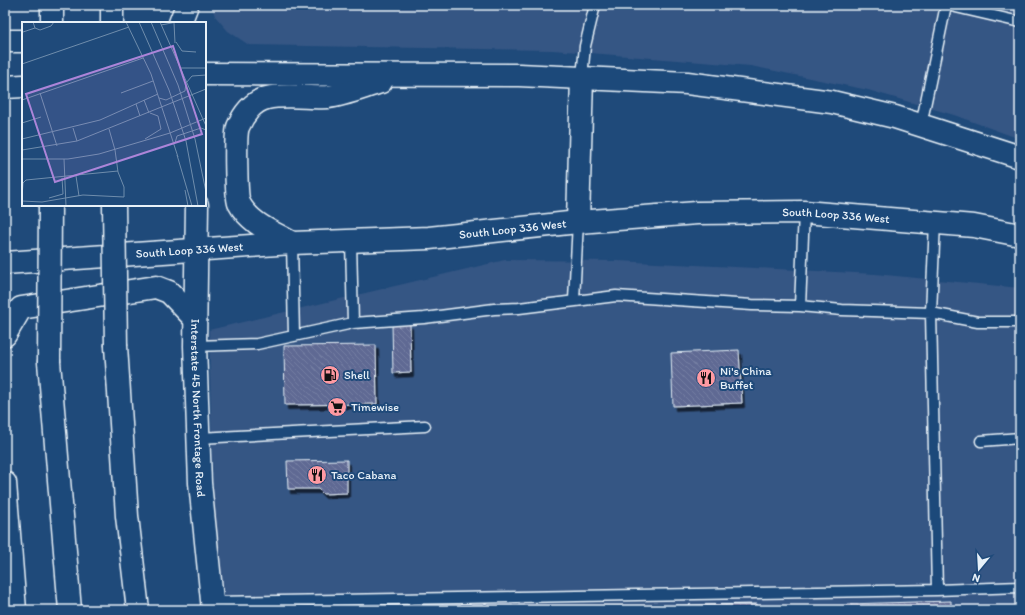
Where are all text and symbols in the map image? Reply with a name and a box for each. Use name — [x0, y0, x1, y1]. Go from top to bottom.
inset map — [22, 22, 206, 206]
street label: South Loop 336 West — [782, 205, 891, 226]
street label: South Loop 336 West — [458, 216, 568, 242]
street label: South Loop 336 West — [135, 239, 244, 261]
street label: Interstate 45 North Frontage Road — [188, 319, 208, 498]
fuel station icon: Shell — [319, 364, 341, 386]
place label: Ni's China Buffet — [720, 364, 772, 392]
restaurant icon: Ni's China Buffet — [695, 367, 717, 389]
place label: Shell — [344, 368, 370, 382]
supermarket icon: Timewise — [326, 396, 348, 418]
place label: Timewise — [351, 400, 399, 414]
restaurant icon: Taco Cabana — [306, 464, 328, 486]
place label: Taco Cabana — [331, 468, 396, 482]
north arrow — [959, 549, 999, 589]
text: N — [971, 571, 982, 585]

